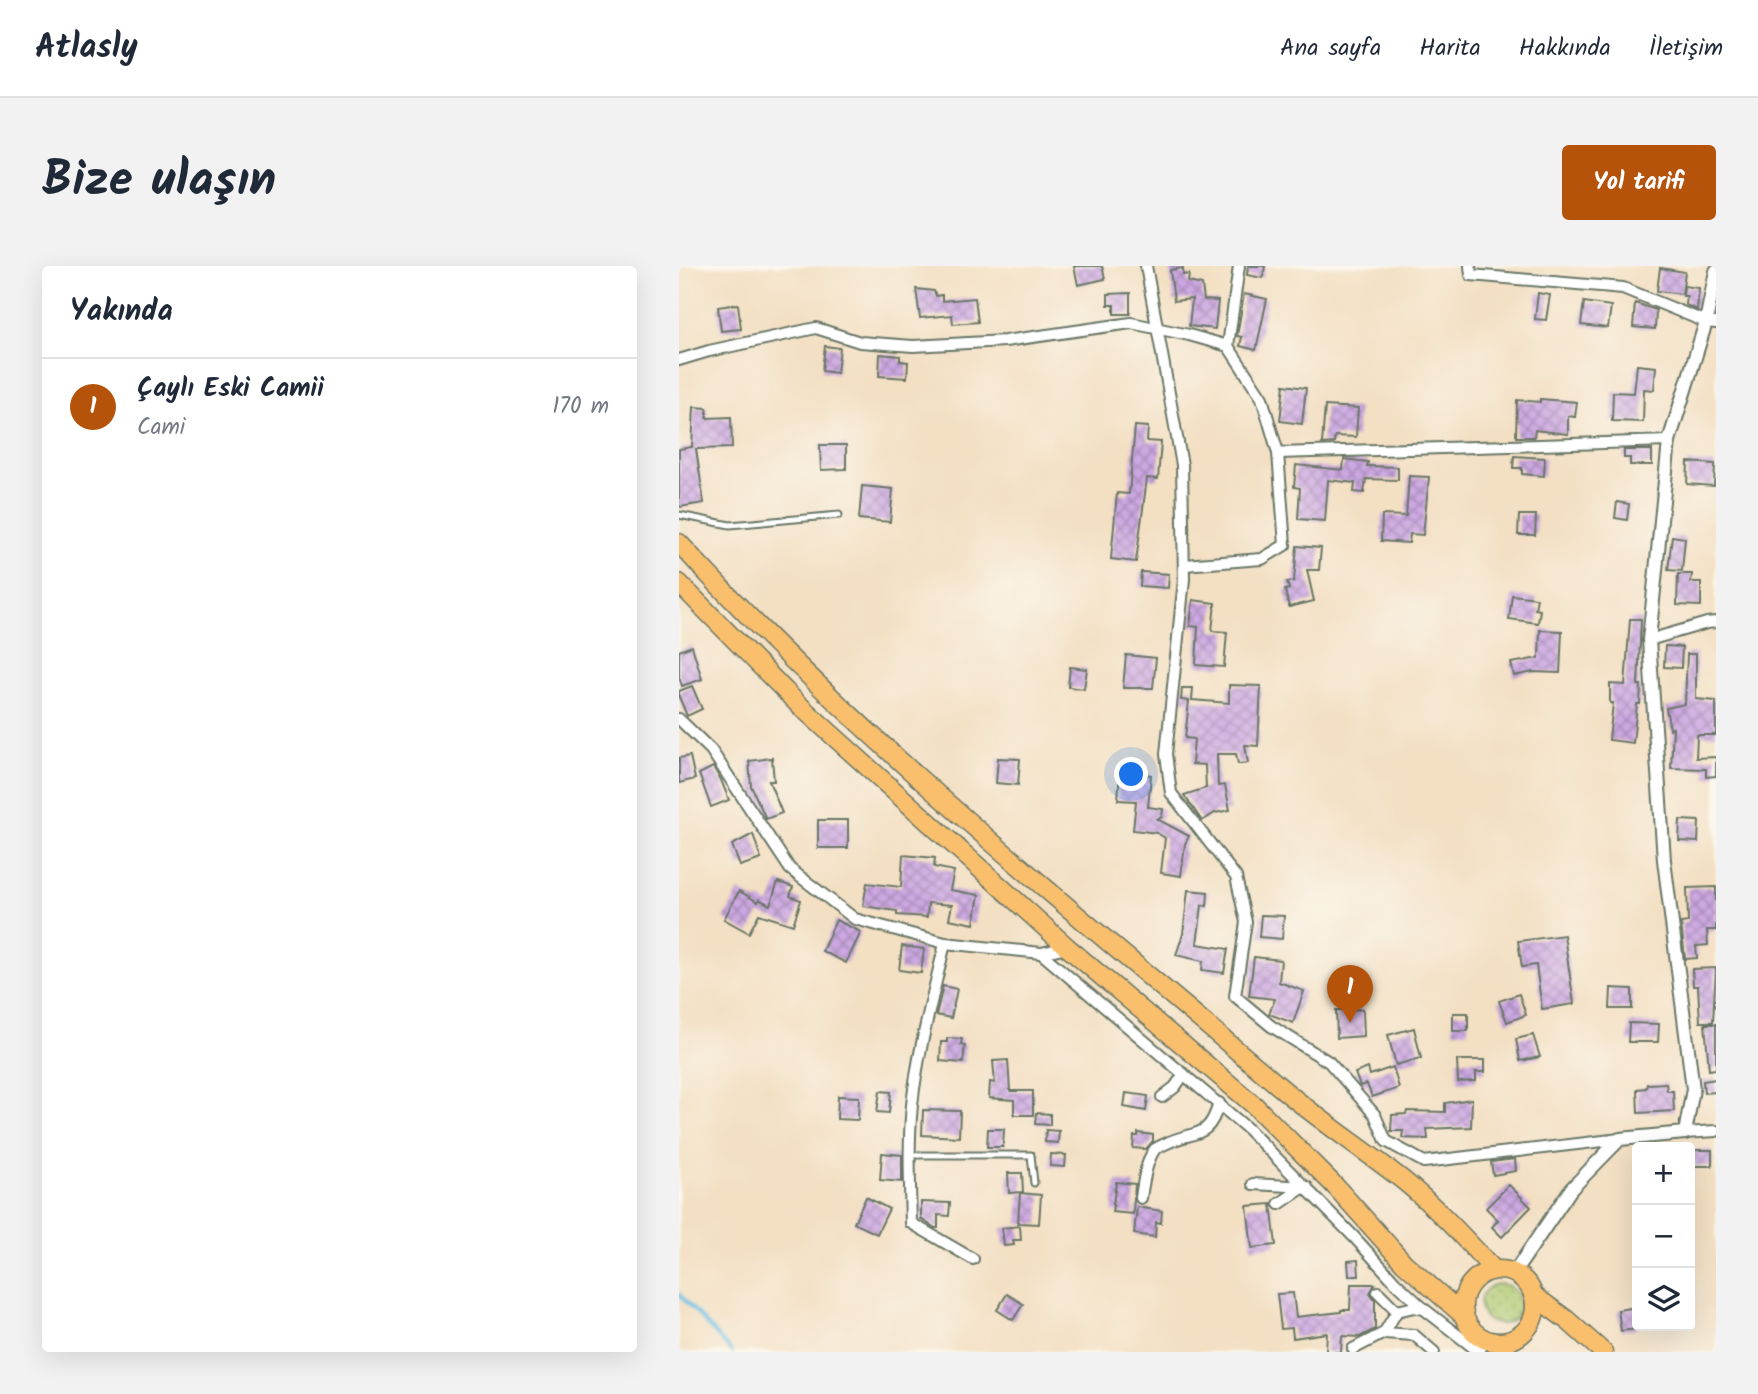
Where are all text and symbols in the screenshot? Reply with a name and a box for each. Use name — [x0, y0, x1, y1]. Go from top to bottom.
text: Atlasly — [35, 22, 138, 75]
text: Ana sayfa — [1280, 29, 1381, 68]
text: Harita — [1419, 29, 1481, 68]
text: Hakkında — [1519, 29, 1611, 68]
text: İletişim — [1649, 29, 1723, 68]
text: Bize ulaşın — [42, 143, 276, 221]
button: Yol tarifi — [1562, 145, 1716, 220]
text: Yakında — [70, 288, 173, 336]
text: Çaylı Eski Camii — [137, 368, 324, 410]
text: 1 — [90, 389, 96, 425]
text: 170 m — [552, 389, 609, 425]
text: Cami — [137, 410, 185, 446]
your location — [1114, 757, 1148, 791]
pin: 1 — [1327, 965, 1373, 1023]
map controls — [1632, 1142, 1695, 1331]
button: + — [1632, 1142, 1695, 1205]
button: − — [1632, 1205, 1695, 1268]
button: layers — [1632, 1268, 1695, 1331]

